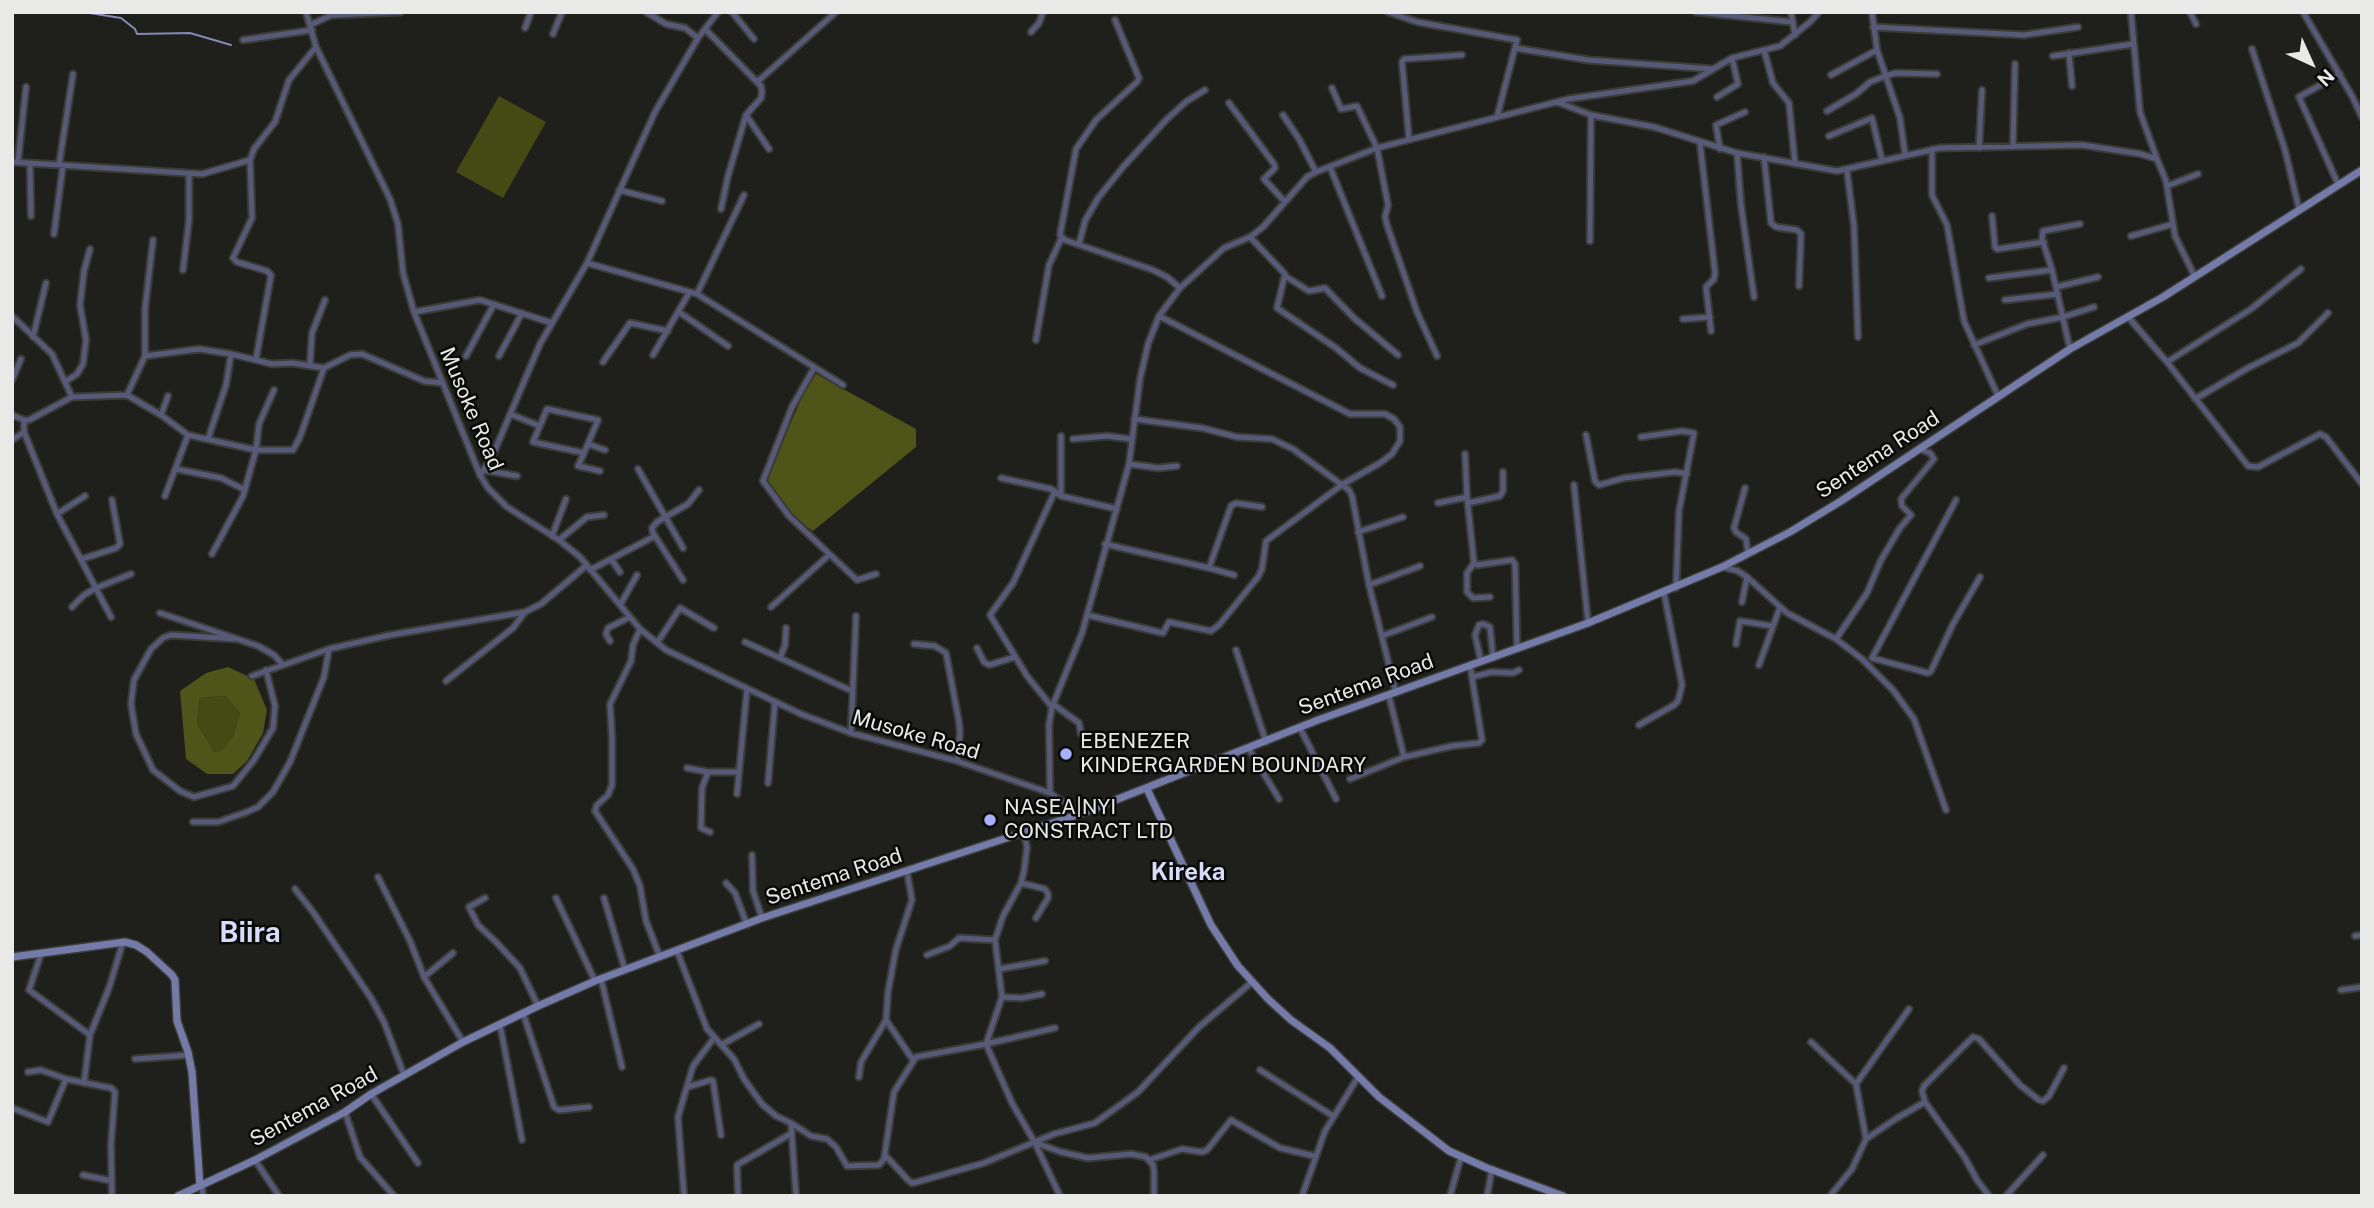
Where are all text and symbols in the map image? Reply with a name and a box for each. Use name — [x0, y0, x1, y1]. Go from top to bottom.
north arrow — [2276, 28, 2346, 98]
text: N — [2313, 65, 2339, 91]
street label: Musoke Road — [434, 344, 508, 474]
street label: Sentema Road — [1812, 406, 1944, 504]
street label: Sentema Road — [1295, 649, 1437, 721]
street label: Musoke Road — [849, 705, 983, 765]
place label: EBENEZER KINDERGARDEN BOUNDARY — [1080, 729, 1366, 779]
marker: EBENEZER KINDERGARDEN BOUNDARY — [1058, 746, 1074, 762]
place label: NASEA|NYI CONSTRACT LTD — [1004, 795, 1173, 845]
marker: NASEA|NYI CONSTRACT LTD — [982, 812, 998, 828]
street label: Sentema Road — [763, 843, 905, 911]
district label: Kireka — [1151, 859, 1225, 887]
district label: Biira — [219, 916, 281, 950]
street label: Sentema Road — [246, 1062, 382, 1152]

